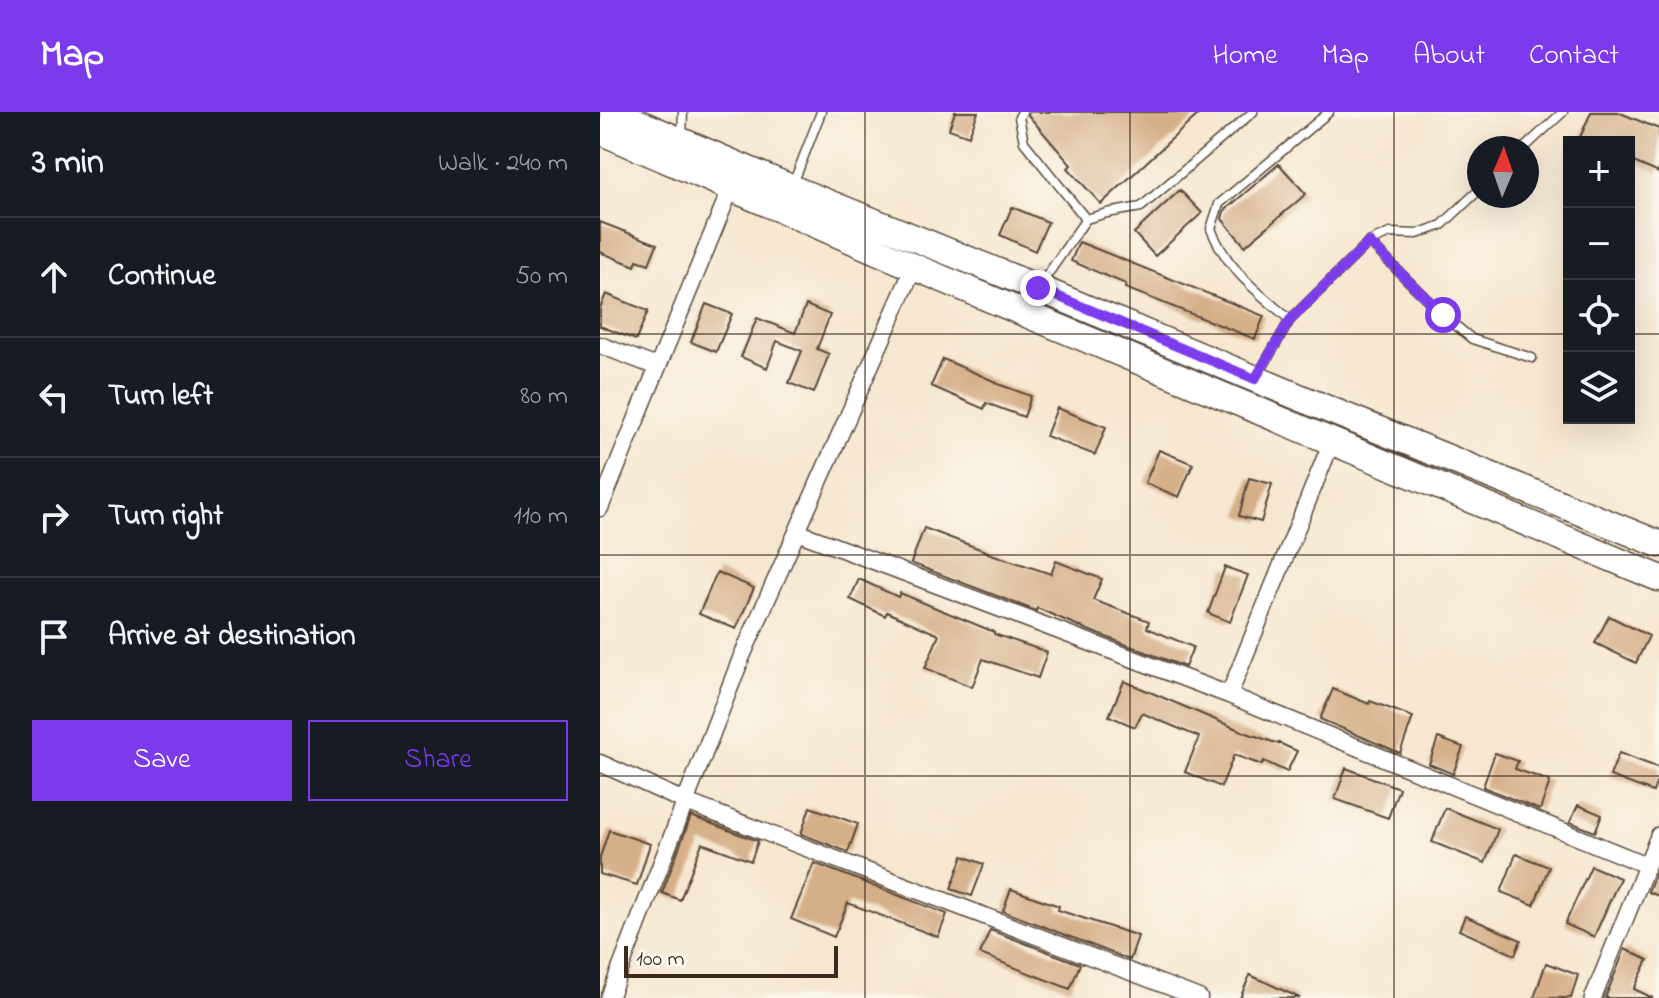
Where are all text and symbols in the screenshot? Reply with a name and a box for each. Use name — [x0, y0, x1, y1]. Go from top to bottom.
text: Map — [40, 28, 104, 84]
text: Home — [1212, 36, 1278, 77]
text: Map — [1322, 36, 1369, 77]
text: About — [1413, 36, 1485, 77]
text: Contact — [1529, 36, 1619, 77]
north arrow — [1467, 136, 1539, 208]
map controls — [1563, 136, 1635, 424]
button: + — [1563, 136, 1635, 208]
text: 3 min — [32, 139, 104, 189]
text: Walk · 240 m — [438, 145, 568, 183]
button: − — [1563, 208, 1635, 280]
icon: ahead — [32, 255, 76, 299]
text: Continue — [108, 255, 216, 299]
text: 50 m — [515, 258, 568, 296]
route end — [1020, 270, 1056, 306]
button: locate — [1563, 280, 1635, 352]
route start — [1425, 297, 1461, 333]
button: layers — [1563, 352, 1635, 424]
icon: left — [32, 375, 76, 419]
text: Turn left — [108, 375, 213, 419]
text: 80 m — [520, 378, 568, 416]
icon: right — [32, 495, 76, 539]
text: Turn right — [108, 495, 223, 539]
text: 110 m — [514, 498, 568, 536]
icon: arrive — [32, 615, 76, 659]
text: Arrive at destination — [108, 615, 356, 659]
button: Save — [32, 720, 292, 801]
button: Share — [308, 720, 568, 801]
scale bar — [624, 942, 838, 978]
text: 100 m — [636, 944, 685, 976]

